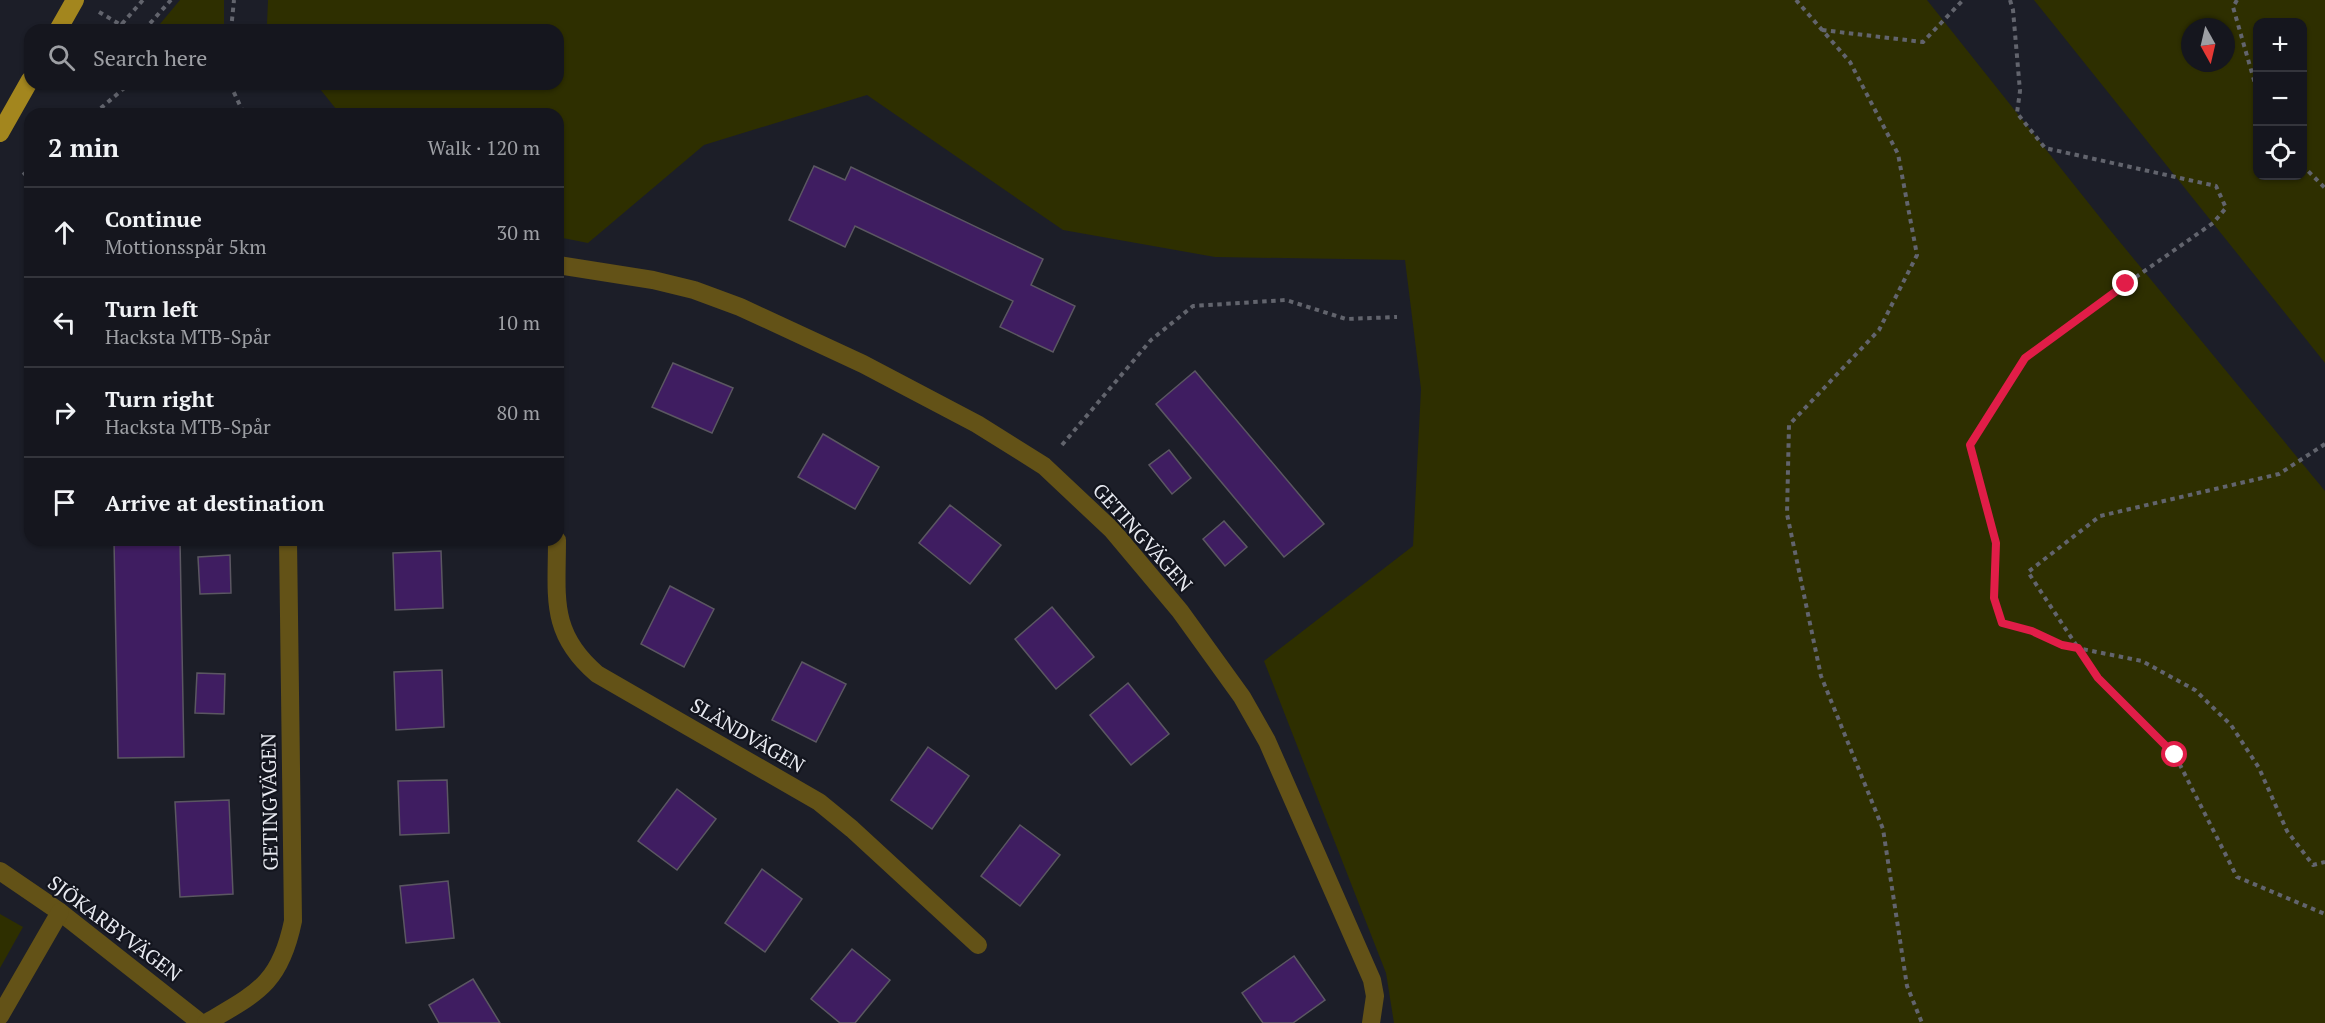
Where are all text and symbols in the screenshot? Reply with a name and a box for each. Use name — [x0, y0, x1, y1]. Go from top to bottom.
north arrow — [2181, 18, 2235, 72]
map controls — [2253, 18, 2307, 180]
button: + — [2253, 18, 2307, 72]
search box — [24, 24, 564, 90]
icon: search — [45, 41, 78, 74]
text: Search here — [93, 43, 207, 72]
button: − — [2253, 72, 2307, 126]
button: locate — [2253, 126, 2307, 180]
text: 2 min — [48, 130, 119, 164]
text: Walk · 120 m — [428, 134, 540, 161]
text: Continue — [105, 204, 202, 233]
icon: ahead — [48, 216, 81, 249]
text: 30 m — [497, 219, 540, 246]
text: Mottionsspår 5km — [105, 233, 266, 260]
route end — [2112, 270, 2138, 296]
text: Turn left — [105, 294, 198, 323]
icon: left — [48, 306, 81, 339]
text: 10 m — [497, 309, 540, 336]
text: Hacksta MTB-Spår — [105, 323, 271, 350]
text: Turn right — [105, 384, 214, 413]
icon: right — [48, 396, 81, 429]
text: 80 m — [497, 399, 540, 426]
text: Hacksta MTB-Spår — [105, 413, 271, 440]
street label: GETINGVÄGEN — [1087, 477, 1199, 597]
icon: arrive — [48, 486, 81, 519]
text: Arrive at destination — [105, 488, 324, 517]
street label: SLÄNDVÄGEN — [686, 691, 810, 779]
street label: GETINGVÄGEN — [254, 733, 284, 871]
route start — [2161, 741, 2187, 767]
street label: SJÖKARBYVÄGEN — [43, 869, 188, 987]

